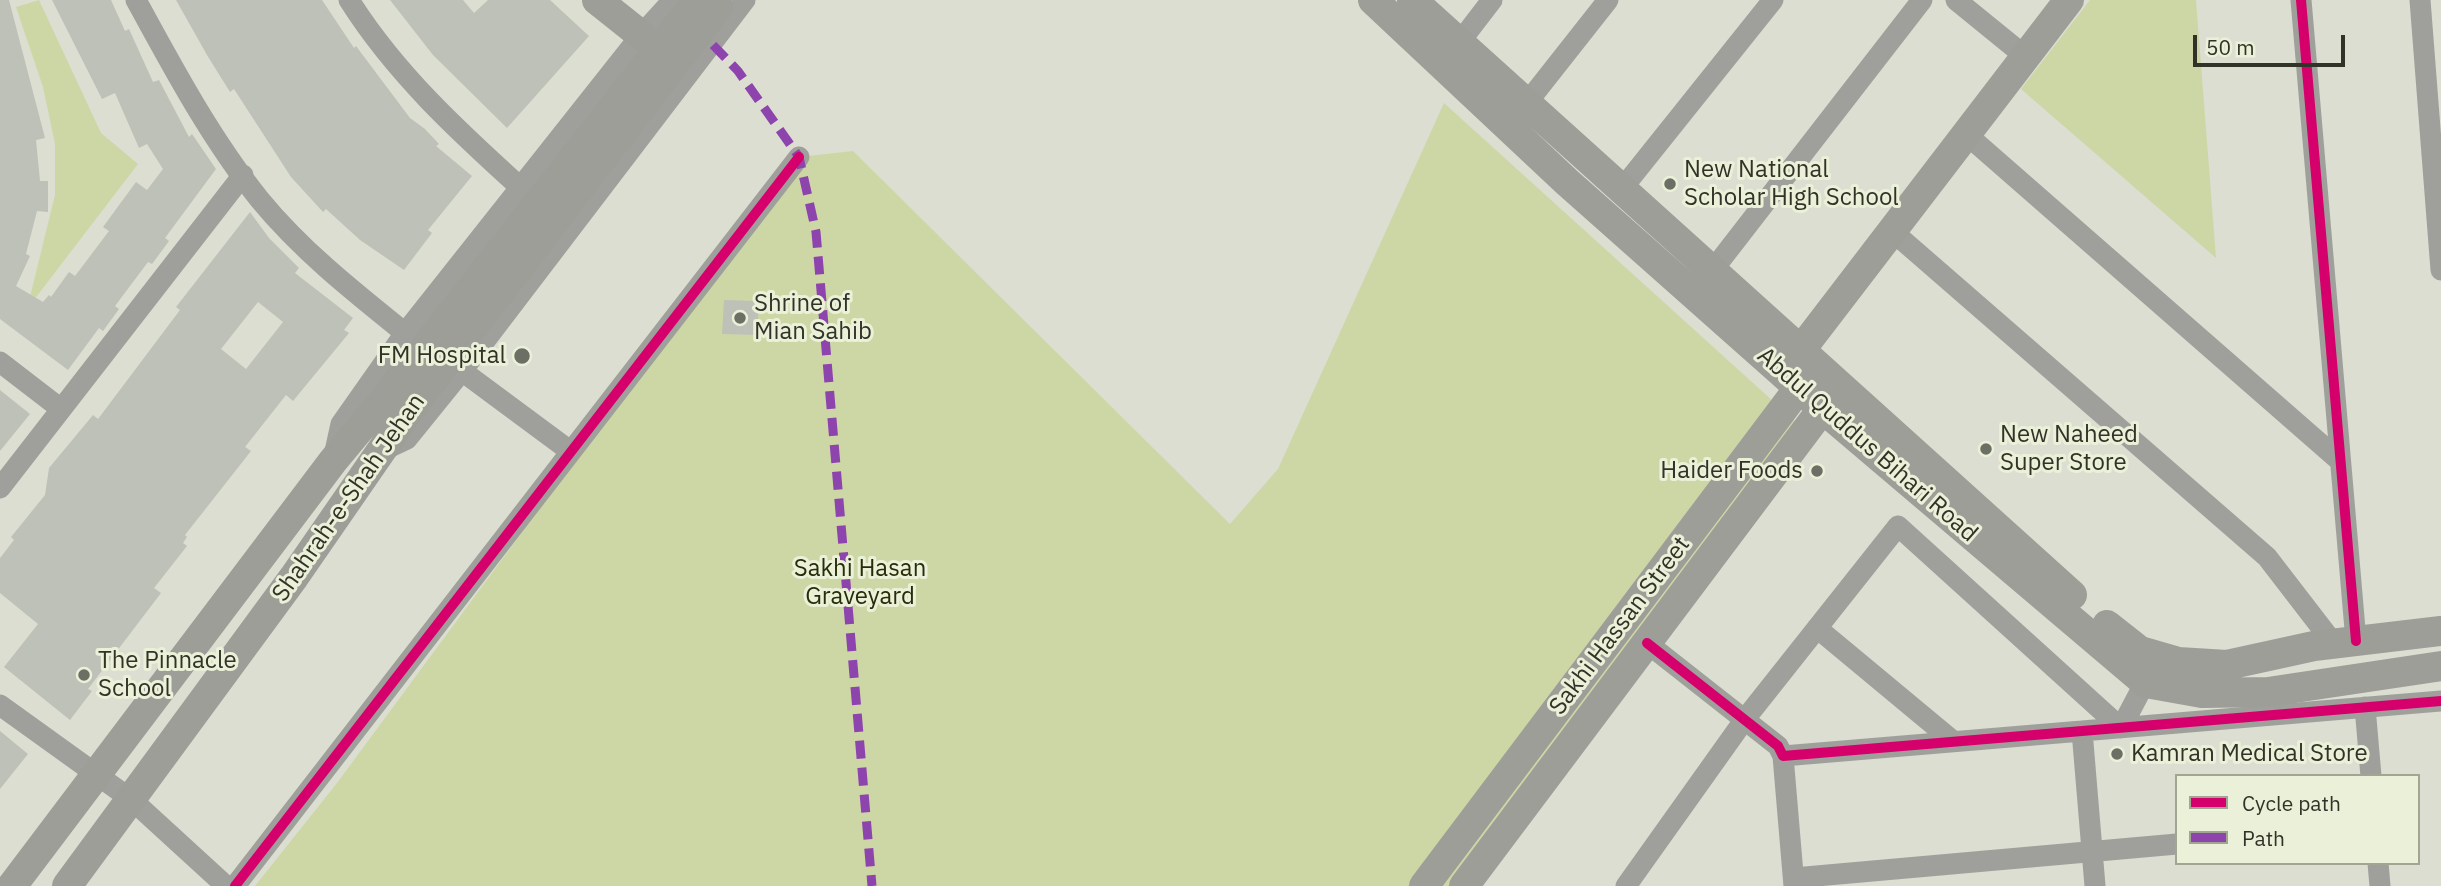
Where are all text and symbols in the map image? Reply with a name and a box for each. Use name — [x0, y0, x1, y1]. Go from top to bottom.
scale bar — [2196, 21, 2348, 65]
text: 50 m — [2206, 33, 2255, 61]
place label: New National Scholar High School — [1684, 156, 1899, 212]
marker: New National Scholar High School — [1662, 176, 1678, 192]
place label: Shrine of Mian Sahib — [754, 290, 872, 346]
marker: Shrine of Mian Sahib — [732, 310, 748, 326]
place label: FM Hospital — [378, 342, 506, 370]
street label: Abdul Quddus Bihari Road — [1751, 342, 1983, 548]
marker: FM Hospital — [512, 346, 532, 366]
street label: Shahrah-e-Shah Jehan — [266, 389, 432, 607]
place label: New Naheed Super Store — [2000, 421, 2138, 477]
marker: New Naheed Super Store — [1978, 441, 1994, 457]
place label: Haider Foods — [1660, 457, 1803, 485]
marker: Haider Foods — [1809, 463, 1825, 479]
street label: Sakhi Hassan Street — [1544, 531, 1696, 721]
park label: Sakhi Hasan Graveyard — [794, 555, 926, 611]
place label: The Pinnacle School — [98, 647, 237, 703]
marker: The Pinnacle School — [76, 667, 92, 683]
place label: Kamran Medical Store — [2131, 740, 2368, 768]
marker: Kamran Medical Store — [2109, 746, 2125, 762]
legend — [2175, 774, 2420, 865]
text: Cycle path — [2242, 789, 2341, 817]
text: Path — [2242, 824, 2285, 852]

